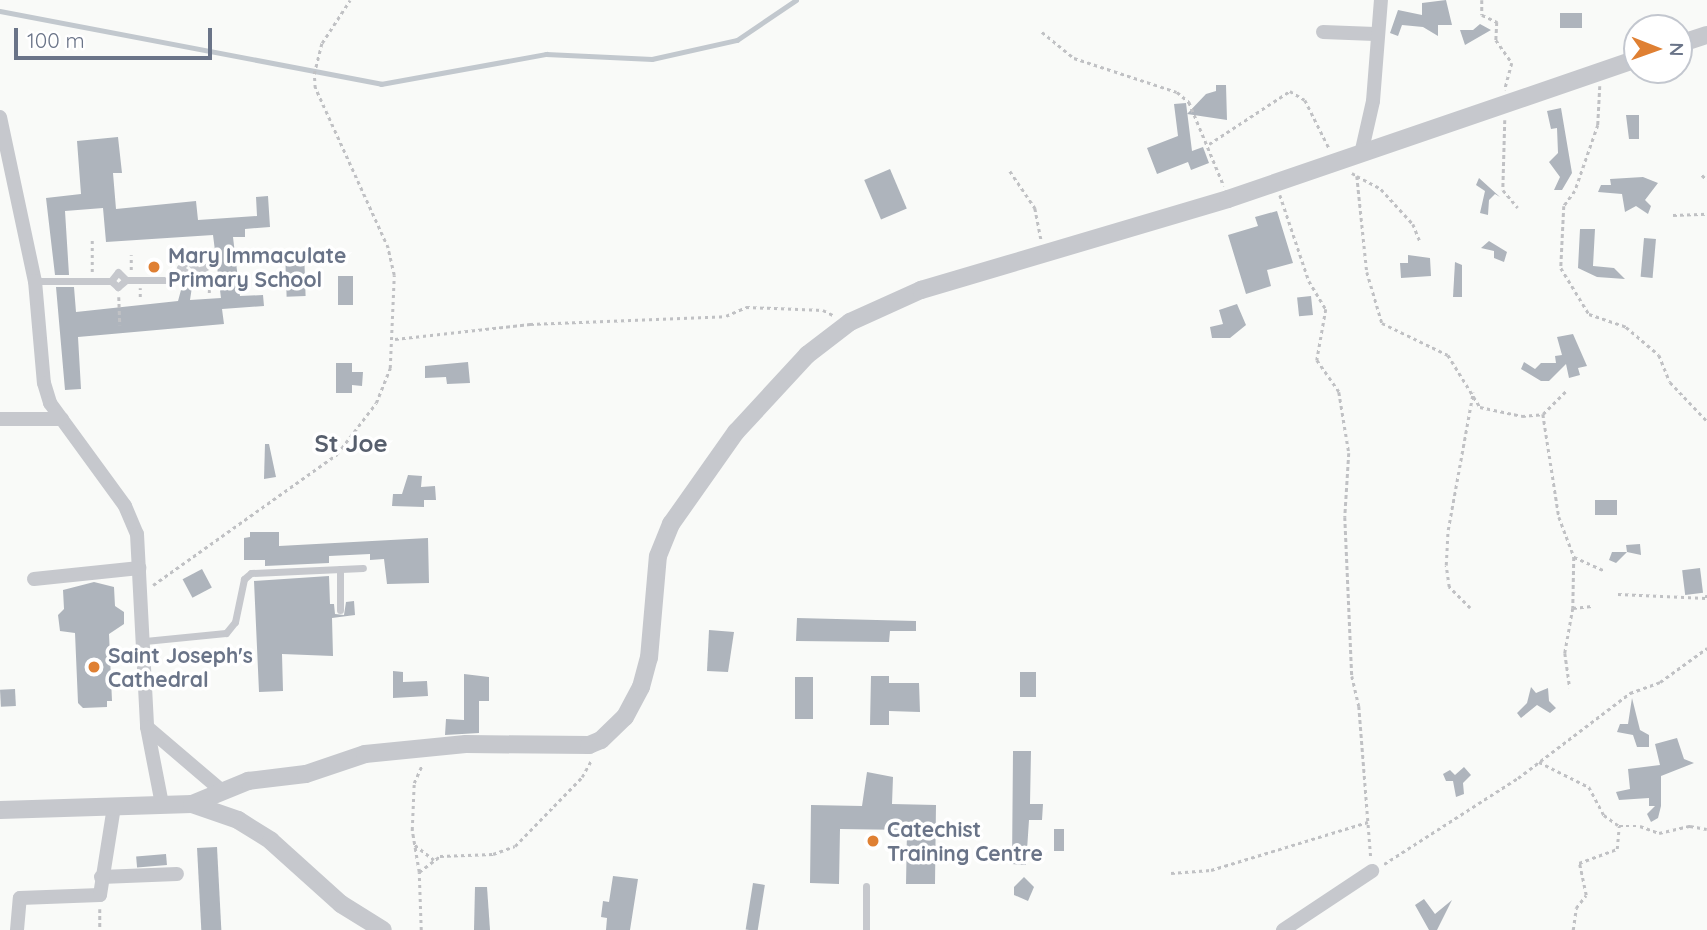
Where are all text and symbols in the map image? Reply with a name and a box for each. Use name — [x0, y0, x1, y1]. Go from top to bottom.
scale bar — [18, 14, 215, 58]
north arrow — [1623, 14, 1693, 84]
text: 100 m — [27, 27, 85, 53]
text: N — [1665, 42, 1689, 57]
place label: Mary Immaculate Primary School — [168, 242, 346, 292]
marker: Mary Immaculate Primary School — [146, 259, 162, 275]
district label: St Joe — [314, 430, 388, 458]
place label: Saint Joseph's Cathedral — [108, 642, 253, 692]
marker: Saint Joseph's Cathedral — [86, 659, 102, 675]
place label: Catechist Training Centre — [887, 816, 1043, 866]
marker: Catechist Training Centre — [865, 833, 881, 849]

